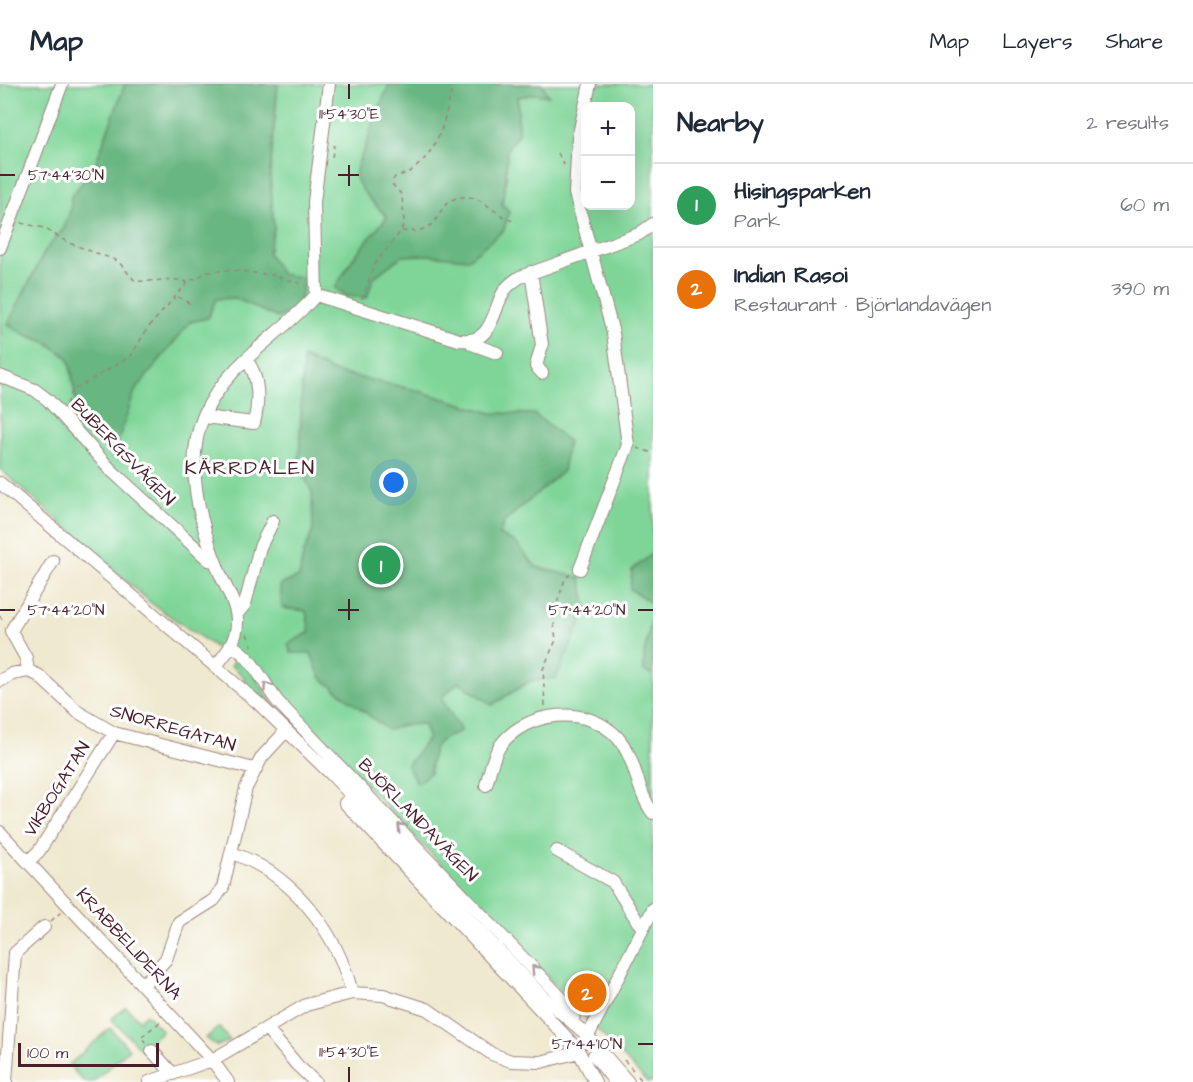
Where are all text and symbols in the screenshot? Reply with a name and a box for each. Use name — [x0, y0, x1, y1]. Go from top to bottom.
text: Map — [30, 22, 83, 61]
text: Map — [929, 27, 969, 56]
text: Layers — [1002, 27, 1072, 56]
text: Share — [1105, 27, 1163, 56]
map controls — [581, 102, 635, 210]
button: + — [581, 102, 635, 156]
text: 11°54'30"E — [319, 104, 379, 125]
text: Nearby — [677, 105, 764, 141]
text: 2 results — [1086, 109, 1169, 137]
button: − — [581, 156, 635, 210]
text: 57°44'30"N — [28, 165, 104, 186]
text: Hisingsparken — [734, 176, 870, 207]
text: 1 — [695, 191, 698, 219]
text: 60 m — [1120, 191, 1169, 219]
text: Park — [734, 207, 780, 235]
text: Indian Rasoi — [734, 260, 848, 291]
text: 2 — [691, 275, 702, 303]
text: 390 m — [1111, 275, 1169, 303]
text: Restaurant · Björlandavägen — [734, 291, 991, 319]
street label: BUBERGSVÄGEN — [65, 393, 181, 511]
district label: KÄRRDALEN — [185, 454, 315, 482]
your location — [379, 468, 408, 497]
pin: 1 — [362, 542, 400, 588]
text: 57°44'20"N — [28, 600, 105, 621]
text: 57°44'20"N — [549, 600, 626, 621]
one-way arrow — [263, 682, 274, 693]
street label: SNORREGATAN — [107, 698, 239, 758]
street label: VIKBOGATAN — [18, 737, 96, 841]
street label: BJÖRLANDAVÄGEN — [352, 753, 484, 887]
one-way arrow — [397, 824, 408, 834]
street label: KRABBELIDERNA — [71, 883, 188, 1006]
one-way arrow — [531, 966, 542, 977]
pin: 2 — [568, 970, 606, 1016]
text: 57°44'10"N — [552, 1034, 622, 1055]
scale bar — [18, 1040, 159, 1068]
text: 100 m — [27, 1042, 68, 1064]
text: 11°54'30"E — [319, 1042, 379, 1063]

